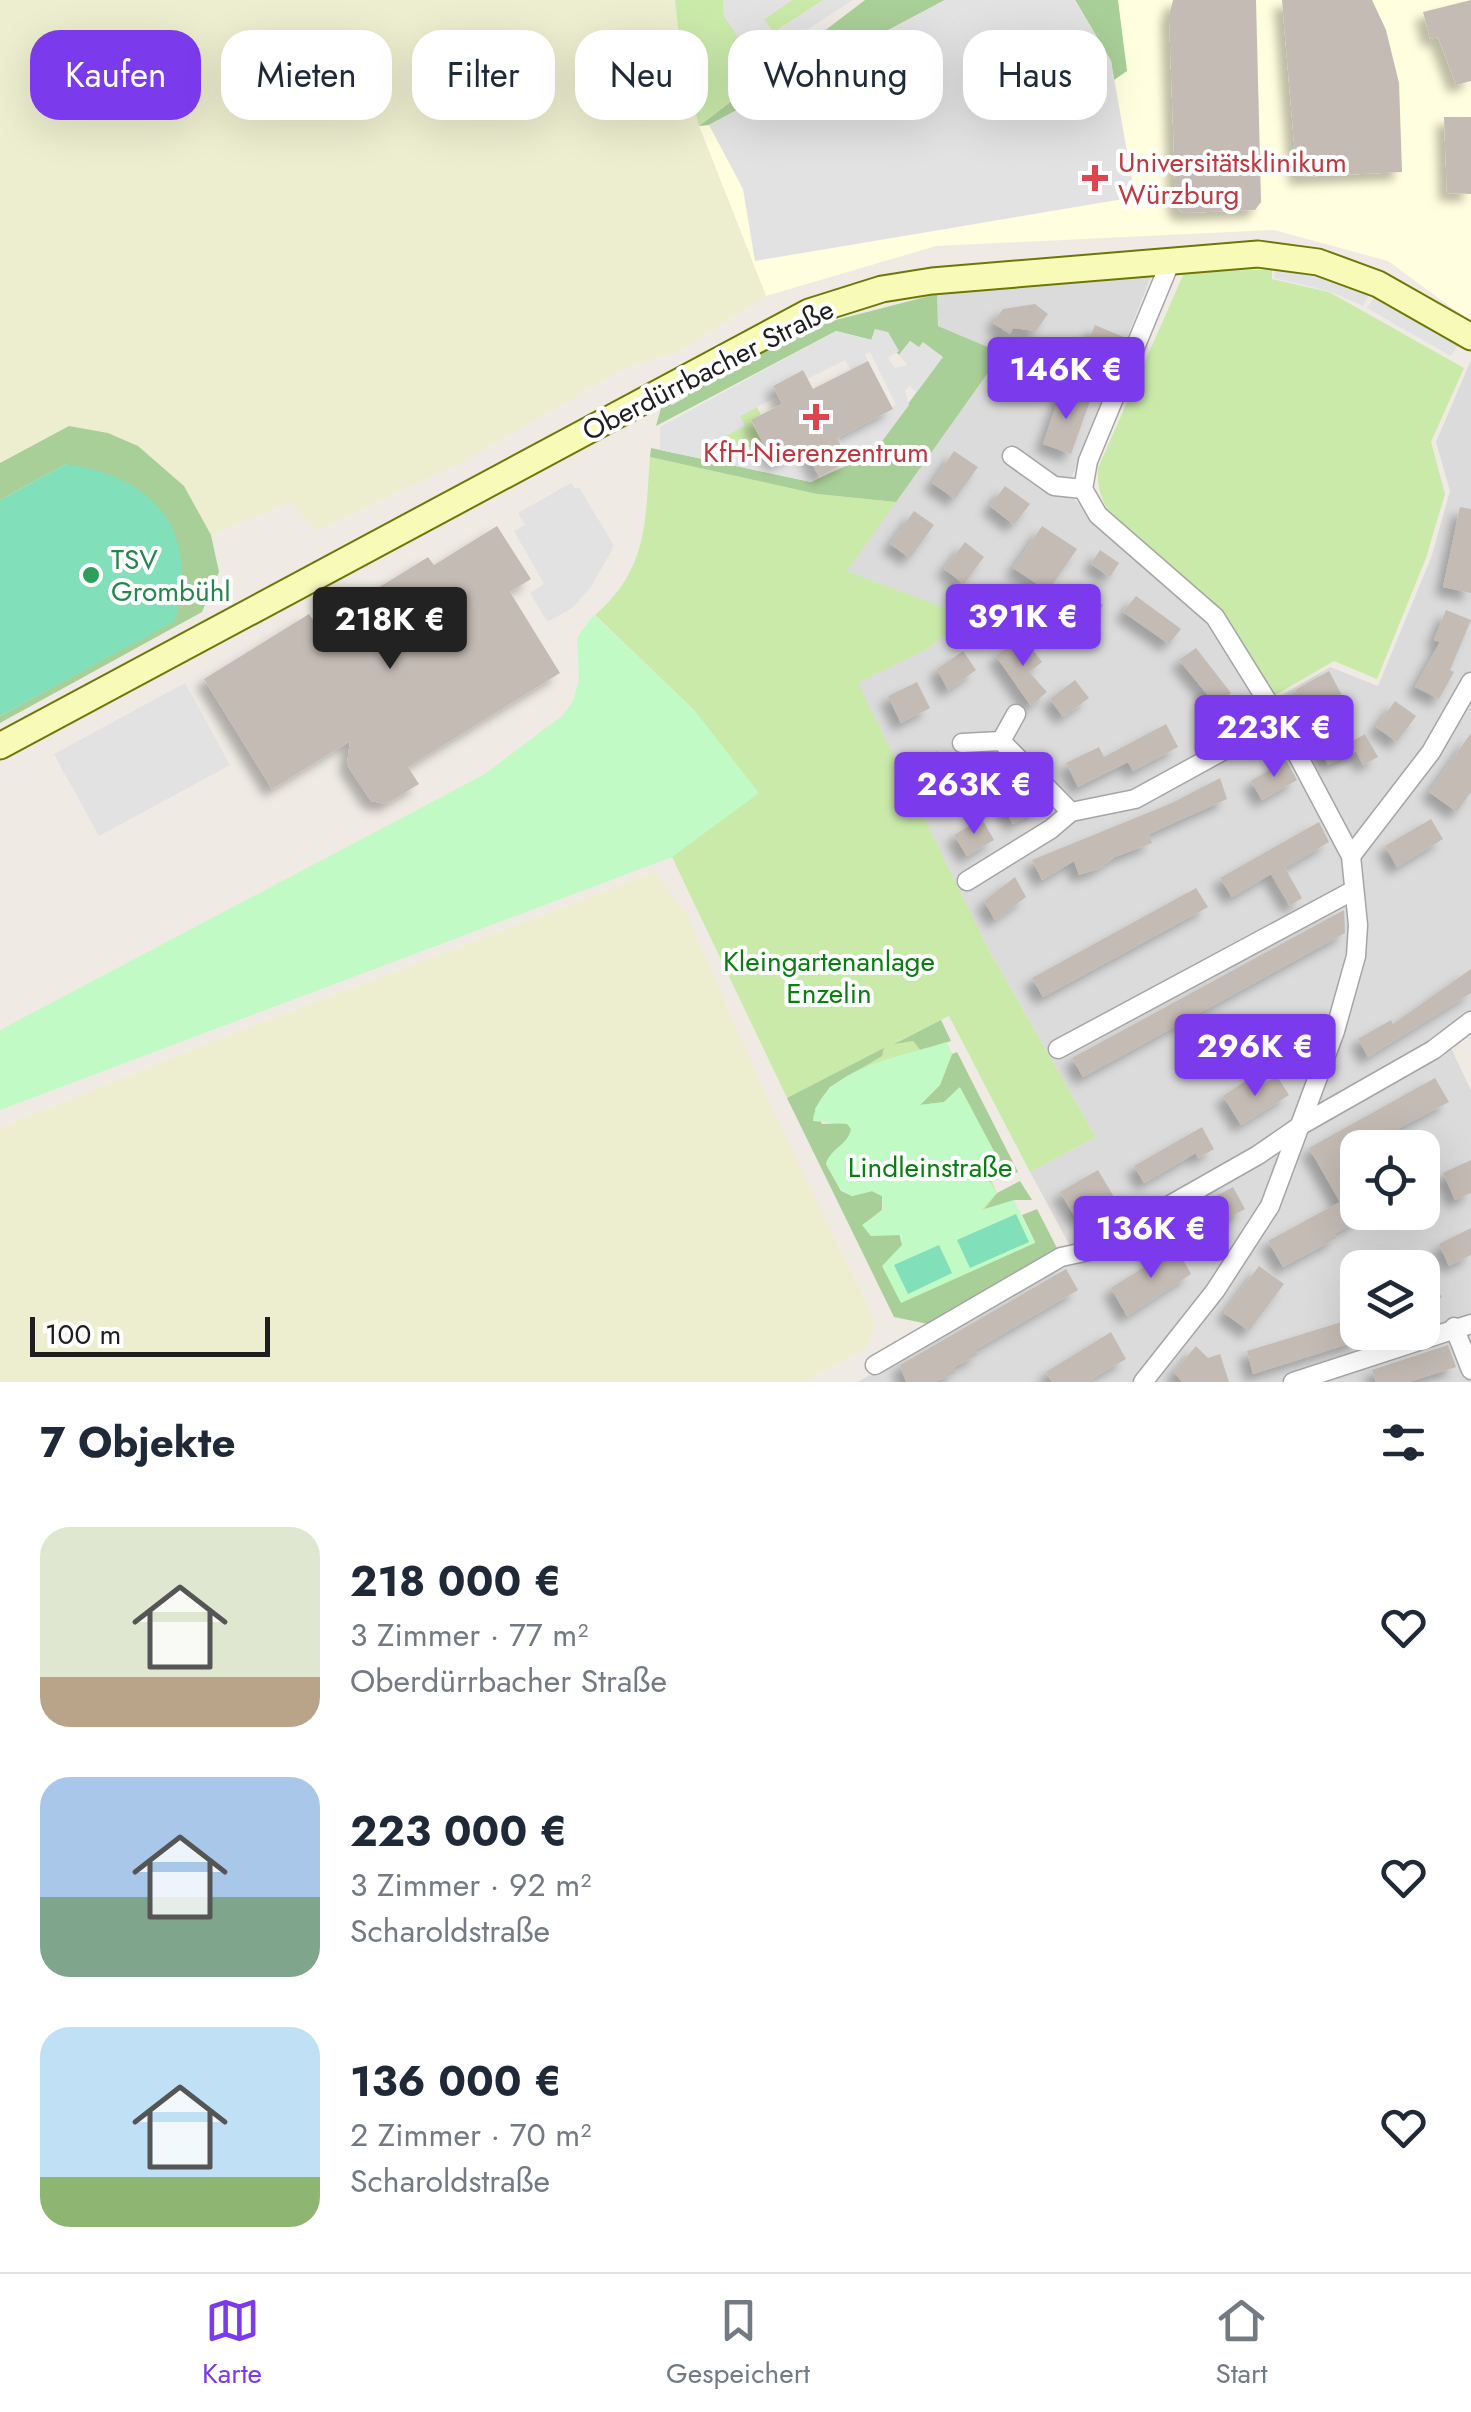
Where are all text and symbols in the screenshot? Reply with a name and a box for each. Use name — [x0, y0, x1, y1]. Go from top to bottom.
chip: Kaufen — [30, 30, 201, 120]
chip: Mieten — [221, 30, 392, 120]
chip: Filter — [412, 30, 555, 120]
chip: Neu — [575, 30, 708, 120]
chip: Wohnung — [728, 30, 943, 120]
chip: Haus — [963, 30, 1107, 120]
place label: Universitätsklinikum Würzburg — [1118, 142, 1347, 215]
marker: Universitätsklinikum Würzburg — [1082, 165, 1108, 191]
street label: Oberdürrbacher Straße — [575, 289, 841, 451]
pin: 146K € — [985, 337, 1147, 422]
text: 146K € — [1010, 346, 1122, 392]
marker: KfH-Nierenzentrum — [803, 404, 829, 430]
place label: KfH-Nierenzentrum — [703, 432, 929, 473]
place label: TSV Grombühl — [111, 539, 231, 612]
marker: TSV Grombühl — [80, 564, 102, 586]
pin: 391K € — [942, 584, 1104, 669]
pin: 218K € — [309, 587, 471, 672]
text: 391K € — [968, 593, 1078, 639]
text: 218K € — [335, 596, 445, 642]
pin: 223K € — [1193, 695, 1355, 780]
text: 223K € — [1217, 704, 1331, 750]
pin: 263K € — [893, 752, 1055, 837]
text: 263K € — [916, 761, 1032, 807]
park label: Kleingartenanlage Enzelin — [723, 941, 935, 1014]
pin: 296K € — [1174, 1014, 1336, 1099]
text: 296K € — [1197, 1023, 1313, 1069]
map controls — [1340, 1130, 1440, 1350]
button: locate — [1340, 1130, 1440, 1230]
park label: Lindleinstraße — [848, 1147, 1012, 1188]
pin: 136K € — [1070, 1196, 1232, 1281]
text: 136K € — [1096, 1205, 1206, 1251]
button: layers — [1340, 1250, 1440, 1350]
scale bar — [30, 1312, 270, 1356]
text: 100 m — [45, 1314, 121, 1355]
text: 7 Objekte — [40, 1412, 235, 1473]
icon: filters — [1376, 1415, 1431, 1470]
text: 218 000 € — [350, 1551, 561, 1612]
icon: home — [120, 1567, 240, 1687]
icon: heart — [1376, 1600, 1431, 1655]
text: 3 Zimmer · 77 m² — [350, 1612, 588, 1658]
text: Oberdürrbacher Straße — [350, 1658, 667, 1704]
text: 223 000 € — [350, 1801, 567, 1862]
icon: home — [120, 1817, 240, 1937]
icon: heart — [1376, 1850, 1431, 1905]
text: 3 Zimmer · 92 m² — [350, 1862, 591, 1908]
text: Scharoldstraße — [350, 1908, 550, 1954]
text: 136 000 € — [350, 2051, 562, 2112]
icon: home — [120, 2067, 240, 2187]
icon: heart — [1376, 2100, 1431, 2155]
text: 2 Zimmer · 70 m² — [350, 2112, 591, 2158]
text: Scharoldstraße — [350, 2158, 550, 2204]
tab: Karte — [202, 2293, 262, 2394]
tab: Gespeichert — [666, 2293, 810, 2394]
tab: Start — [1214, 2293, 1269, 2394]

